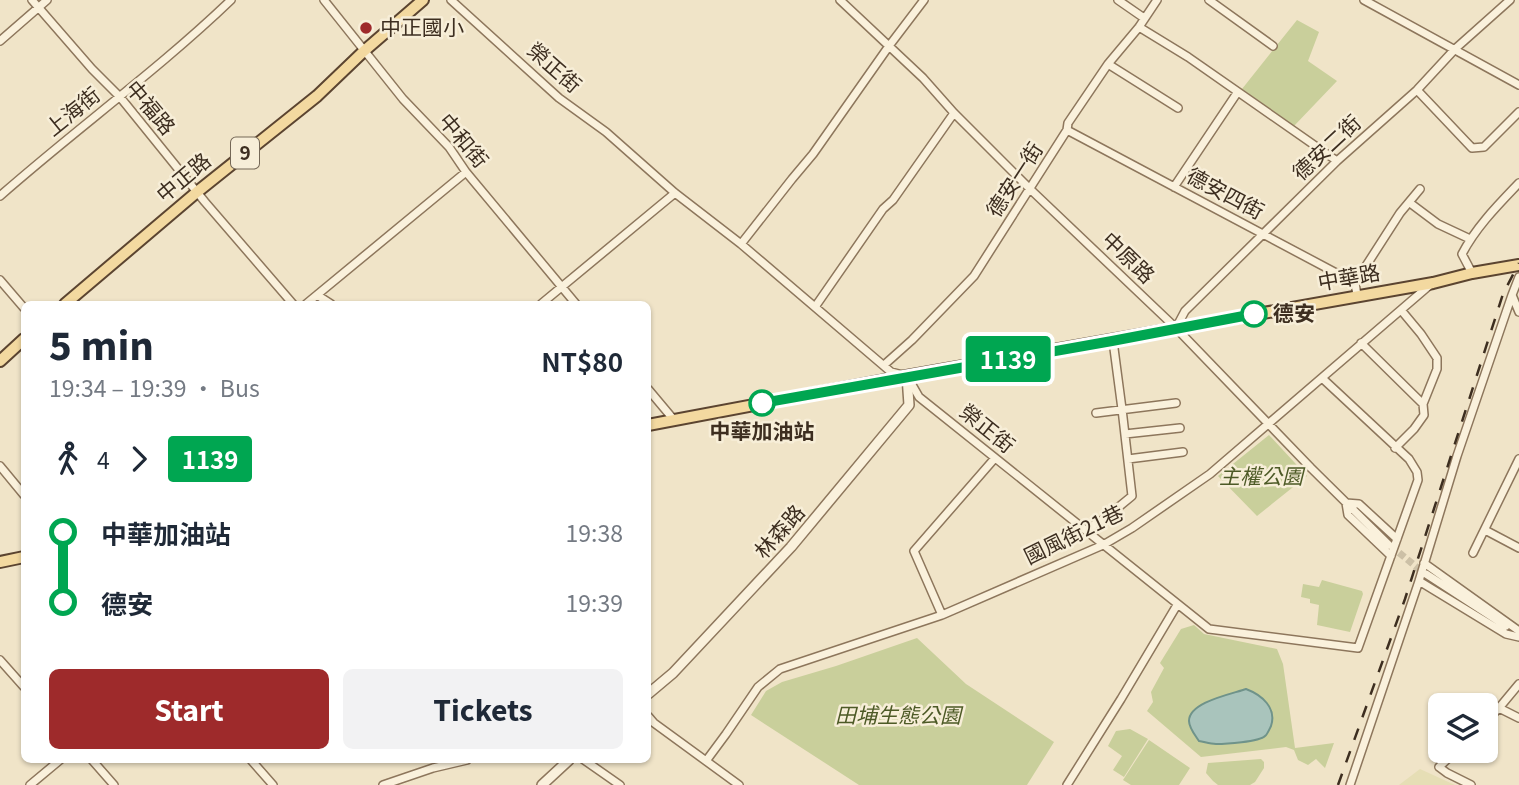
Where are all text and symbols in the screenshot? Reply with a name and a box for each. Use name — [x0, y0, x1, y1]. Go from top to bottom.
place label: 中正國小 — [380, 11, 464, 41]
marker: 中正國小 — [358, 20, 374, 36]
street label: 榮正街 — [522, 35, 589, 98]
street label: 中福路 — [120, 73, 183, 140]
street label: 上海街 — [38, 79, 106, 142]
street label: 中和街 — [433, 106, 496, 173]
street label: 德安二街 — [1285, 107, 1367, 186]
street label: 德安一街 — [978, 136, 1049, 222]
road number: 9 — [231, 138, 259, 168]
street label: 中正路 — [149, 145, 216, 208]
street label: 德安四街 — [1182, 159, 1270, 225]
street label: 中原路 — [1096, 224, 1162, 289]
street label: 中華路 — [1315, 256, 1382, 296]
place label: 德安 — [1273, 297, 1315, 327]
marker: 德安 — [1241, 301, 1267, 327]
text: 5 min — [49, 316, 154, 371]
line badge: 1139 — [959, 336, 1057, 382]
text: 1139 — [980, 341, 1036, 376]
text: NT$80 — [541, 342, 623, 379]
text: 19:34 – 19:39 · Bus — [49, 370, 260, 404]
marker: 中華加油站 — [749, 390, 775, 416]
street label: 榮正街 — [954, 396, 1022, 459]
place label: 中華加油站 — [710, 415, 815, 445]
icon: walk — [49, 440, 87, 478]
icon: forward — [120, 440, 158, 478]
text: 1139 — [182, 441, 238, 476]
text: 4 — [97, 442, 110, 476]
park label: 主權公園 — [1219, 460, 1306, 490]
street label: 國風街21巷 — [1018, 496, 1128, 570]
street label: 林森路 — [747, 497, 810, 564]
text: 中華加油站 — [101, 514, 231, 551]
text: 19:38 — [566, 515, 623, 549]
text: 德安 — [101, 584, 153, 621]
text: 19:39 — [566, 585, 623, 619]
button: Start — [49, 669, 329, 749]
button: Tickets — [343, 669, 623, 749]
map controls — [1428, 693, 1498, 763]
button: layers — [1428, 693, 1498, 763]
park label: 田埔生態公園 — [835, 699, 964, 729]

